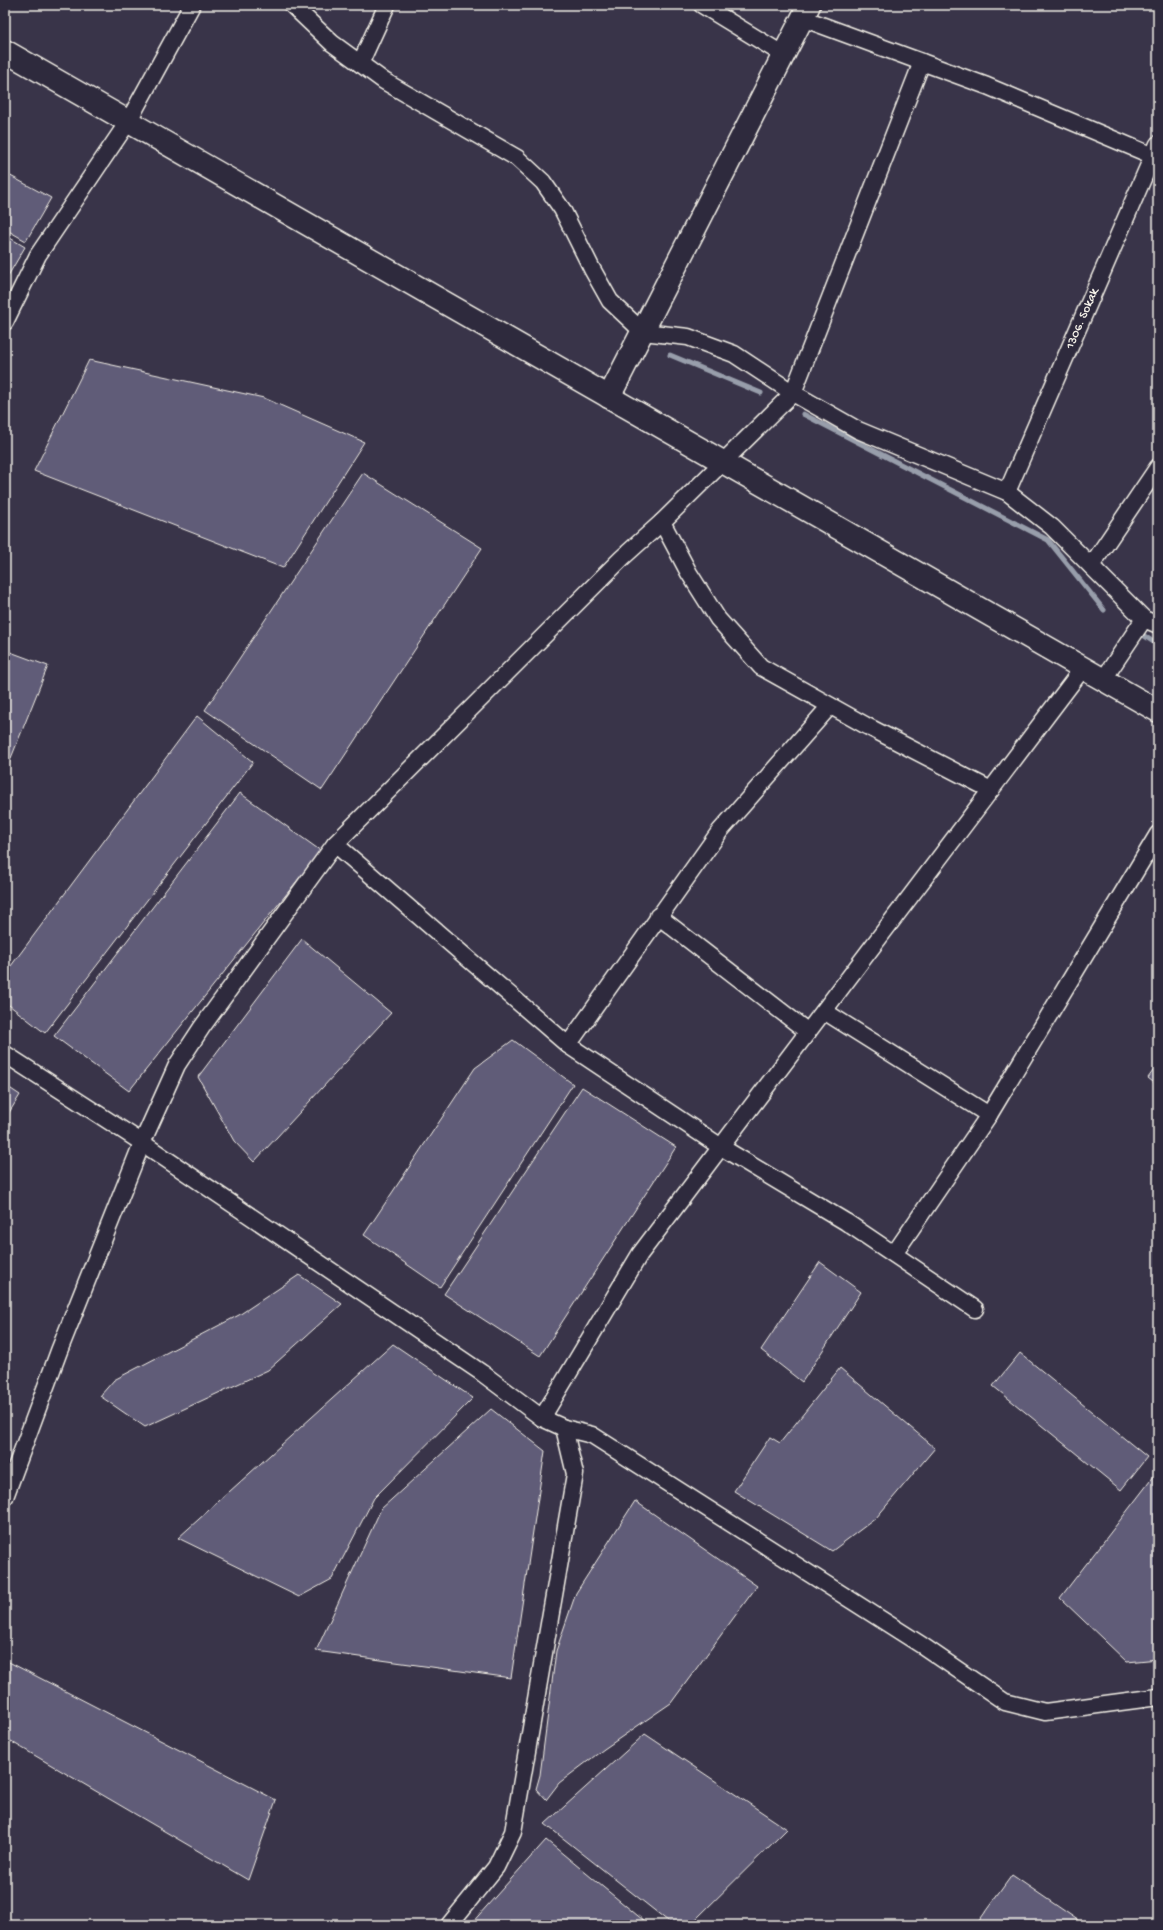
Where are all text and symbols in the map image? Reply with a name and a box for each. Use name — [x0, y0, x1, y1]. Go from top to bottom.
street label: 1306. Sokak — [1062, 285, 1102, 352]

